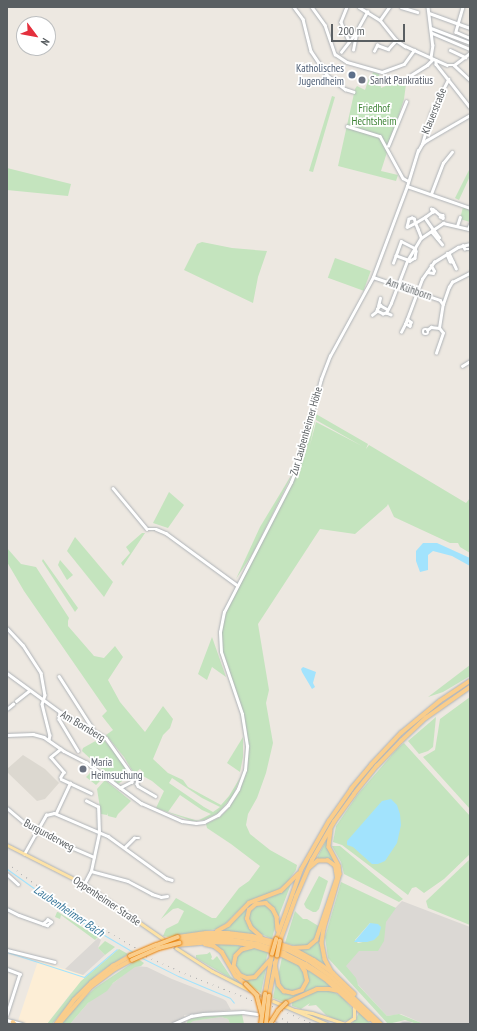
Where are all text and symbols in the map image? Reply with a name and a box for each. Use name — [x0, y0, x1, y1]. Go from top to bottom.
north arrow — [16, 16, 56, 56]
scale bar — [333, 16, 407, 42]
text: 200 m — [338, 23, 365, 38]
text: N — [38, 36, 53, 48]
place label: Katholisches Jugendheim — [296, 62, 344, 88]
marker: Katholisches Jugendheim — [347, 70, 357, 80]
place label: Sankt Pankratius — [370, 73, 433, 87]
marker: Sankt Pankratius — [357, 75, 367, 85]
street label: Klauerstraße — [419, 86, 449, 136]
park label: Friedhof Hechtsheim — [352, 102, 396, 128]
street label: Am Kühborn — [385, 275, 433, 303]
street label: Zur Laubenheimer Höhe — [287, 385, 325, 477]
street label: Am Bornberg — [58, 708, 108, 744]
place label: Maria Heimsuchung — [91, 756, 143, 782]
marker: Maria Heimsuchung — [78, 764, 88, 774]
street label: Burgunderweg — [22, 816, 76, 854]
street label: Oppenheimer Straße — [71, 873, 143, 929]
water label: Laubenheimer Bach — [31, 882, 107, 940]

